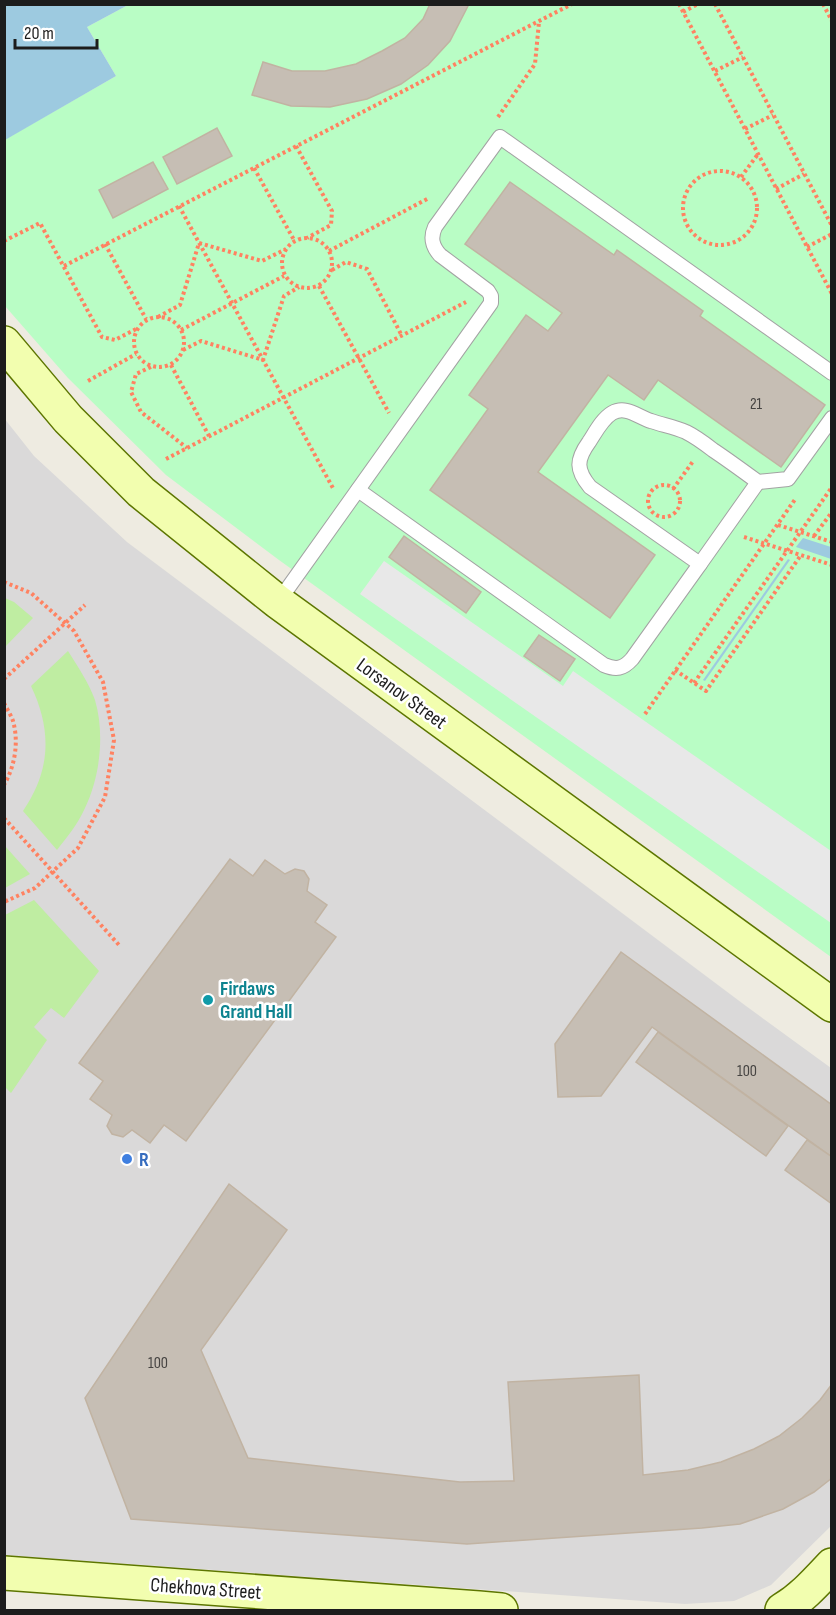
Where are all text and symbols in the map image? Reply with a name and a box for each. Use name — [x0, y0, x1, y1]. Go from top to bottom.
scale bar — [15, 12, 98, 50]
text: 20 m — [24, 23, 54, 44]
house number: 21 — [750, 395, 763, 414]
street label: Lorsanov Street — [352, 653, 451, 735]
place label: Firdaws Grand Hall — [220, 977, 292, 1024]
marker: Firdaws Grand Hall — [201, 993, 215, 1007]
house number: 100 — [737, 1062, 757, 1081]
place label: R — [139, 1148, 149, 1172]
marker: R — [120, 1152, 134, 1166]
house number: 100 — [148, 1354, 168, 1373]
street label: Chekhova Street — [150, 1573, 262, 1605]

